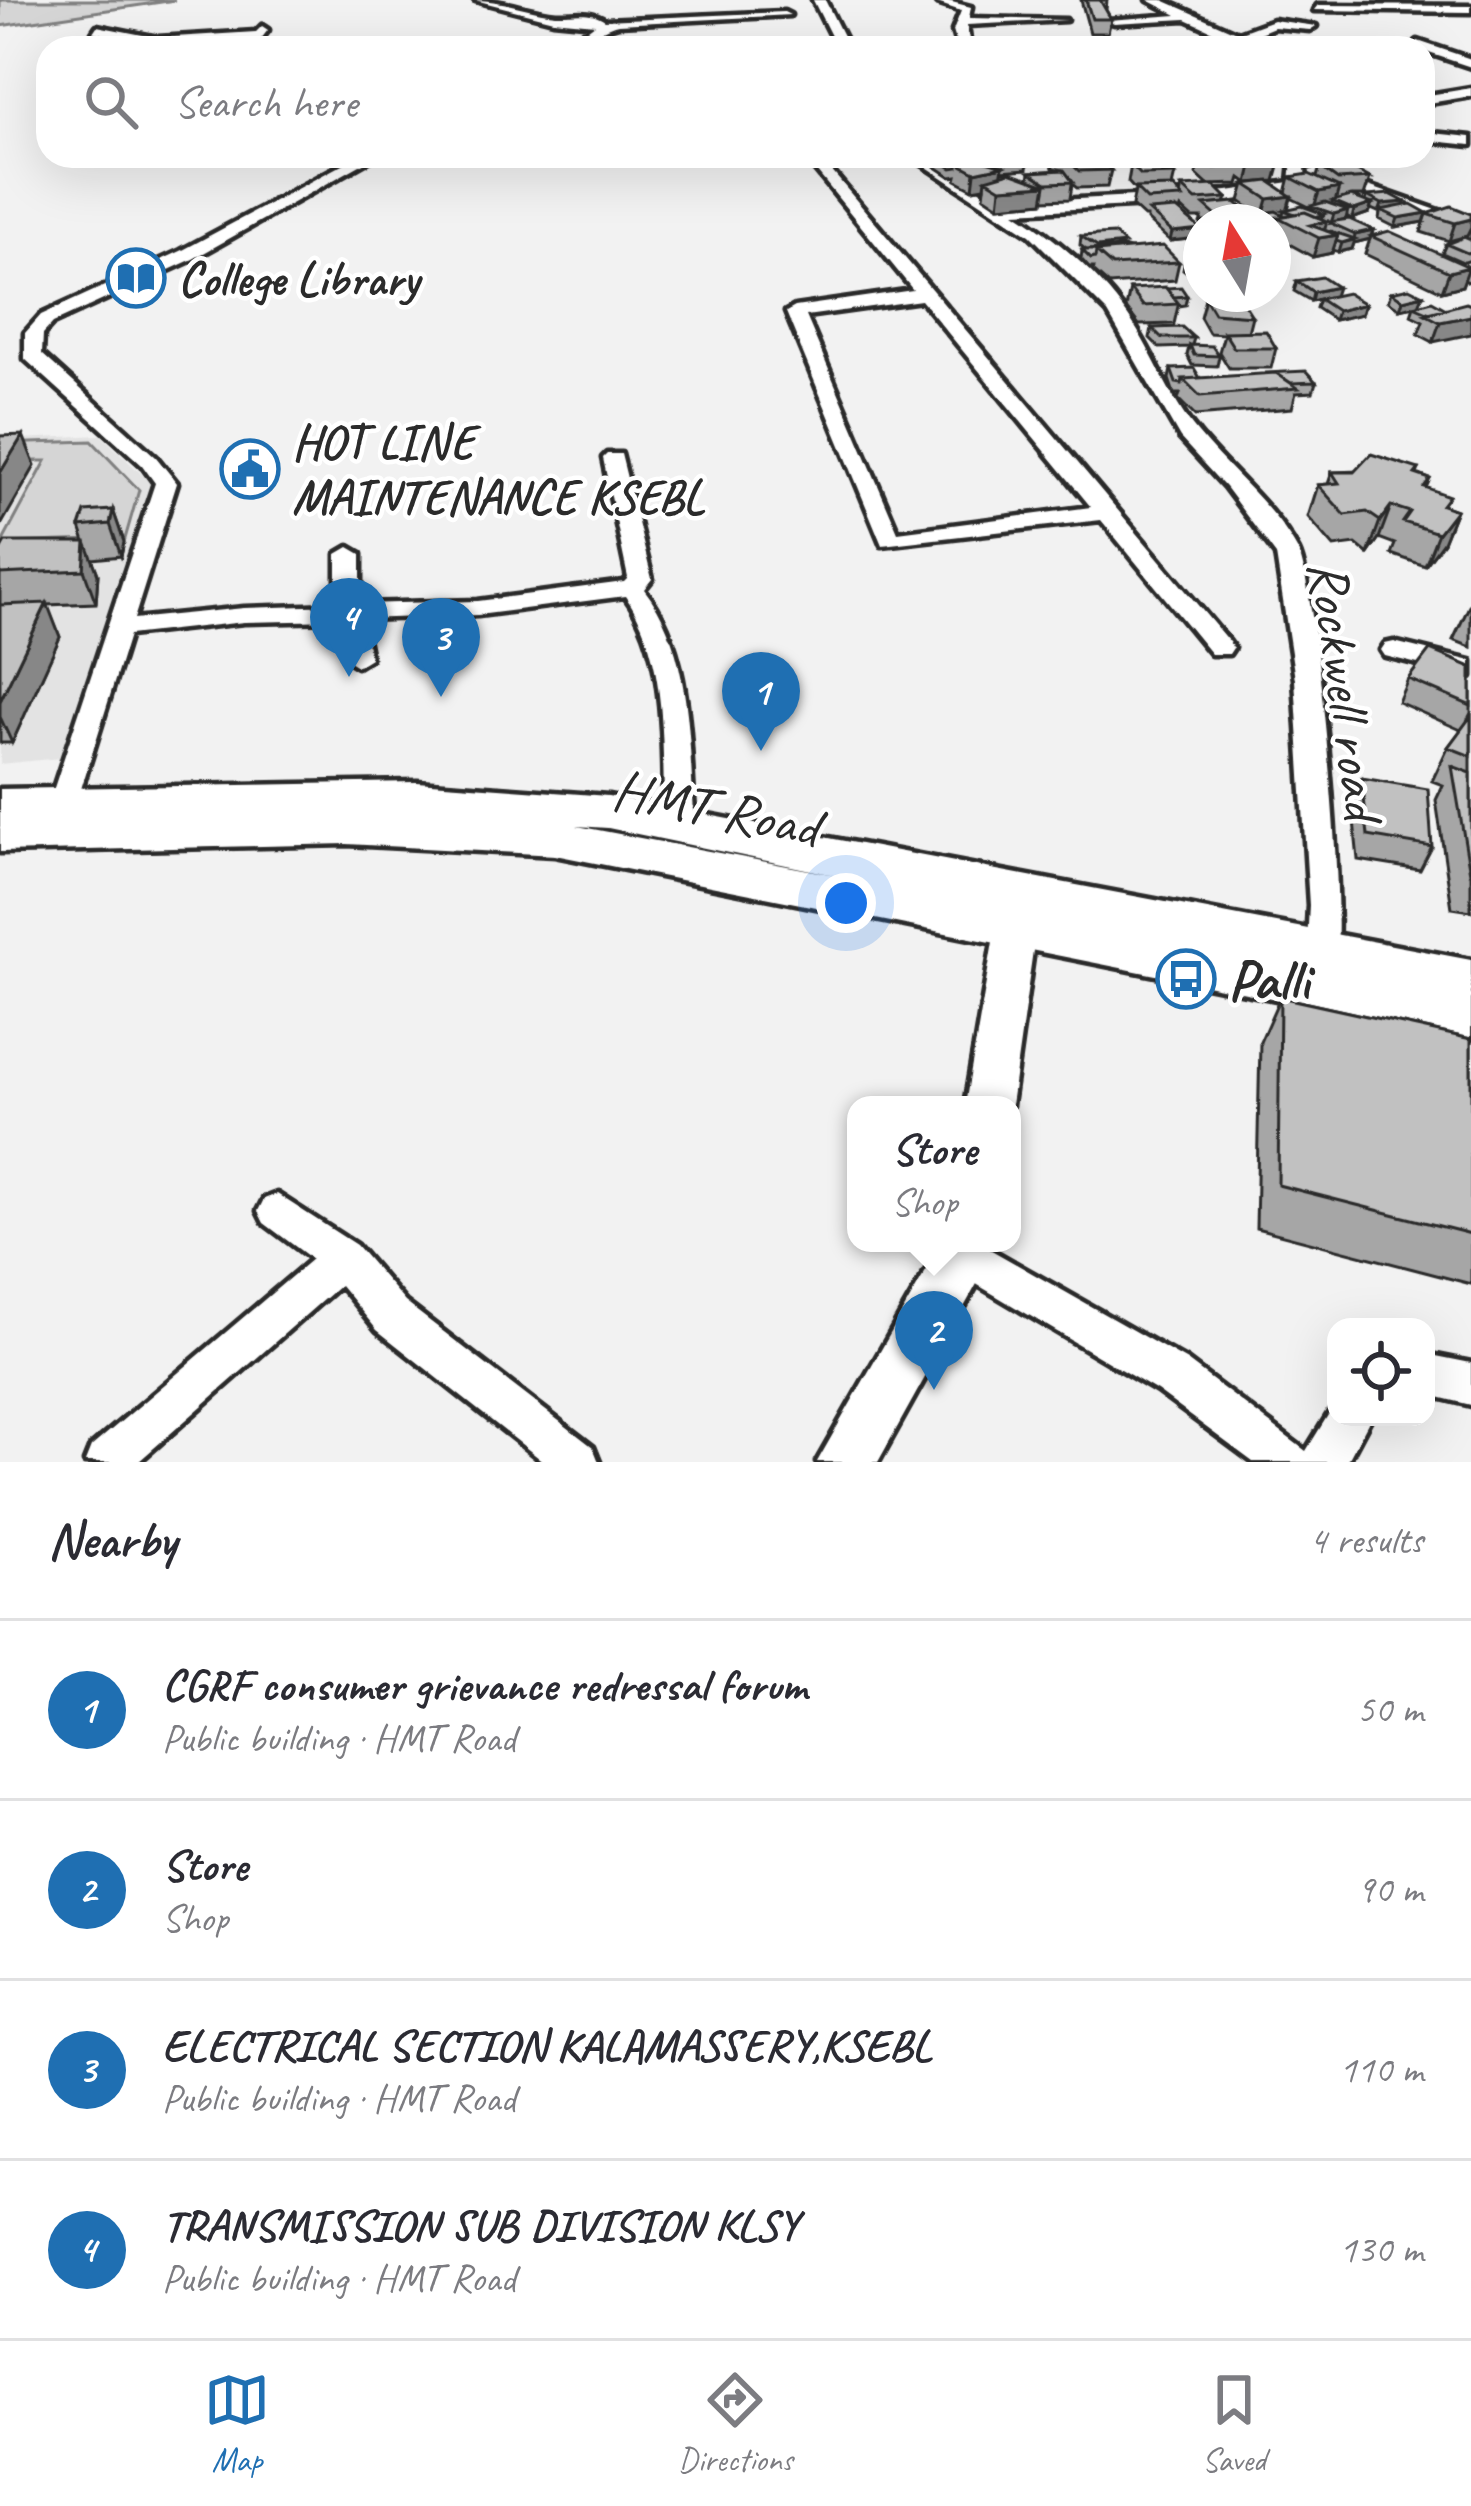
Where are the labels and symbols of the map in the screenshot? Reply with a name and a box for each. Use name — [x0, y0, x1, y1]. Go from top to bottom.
north arrow — [1183, 204, 1291, 312]
library icon: College Library — [105, 247, 167, 309]
place label: College Library — [178, 249, 423, 309]
place label: HOT LINE MAINTENANCE KSEBL — [292, 412, 706, 527]
public building icon: HOT LINE MAINTENANCE KSEBL — [219, 438, 281, 500]
street label: Rockwell road — [1292, 555, 1401, 831]
pin: 4 — [310, 578, 388, 677]
pin: 3 — [402, 598, 480, 697]
pin: 1 — [722, 652, 800, 751]
street label: HMT Road — [607, 753, 833, 865]
your location — [816, 873, 876, 933]
place label: Palli — [1228, 944, 1316, 1016]
bus stop icon: Palli — [1155, 948, 1217, 1010]
pin: 2 — [895, 1291, 973, 1390]

